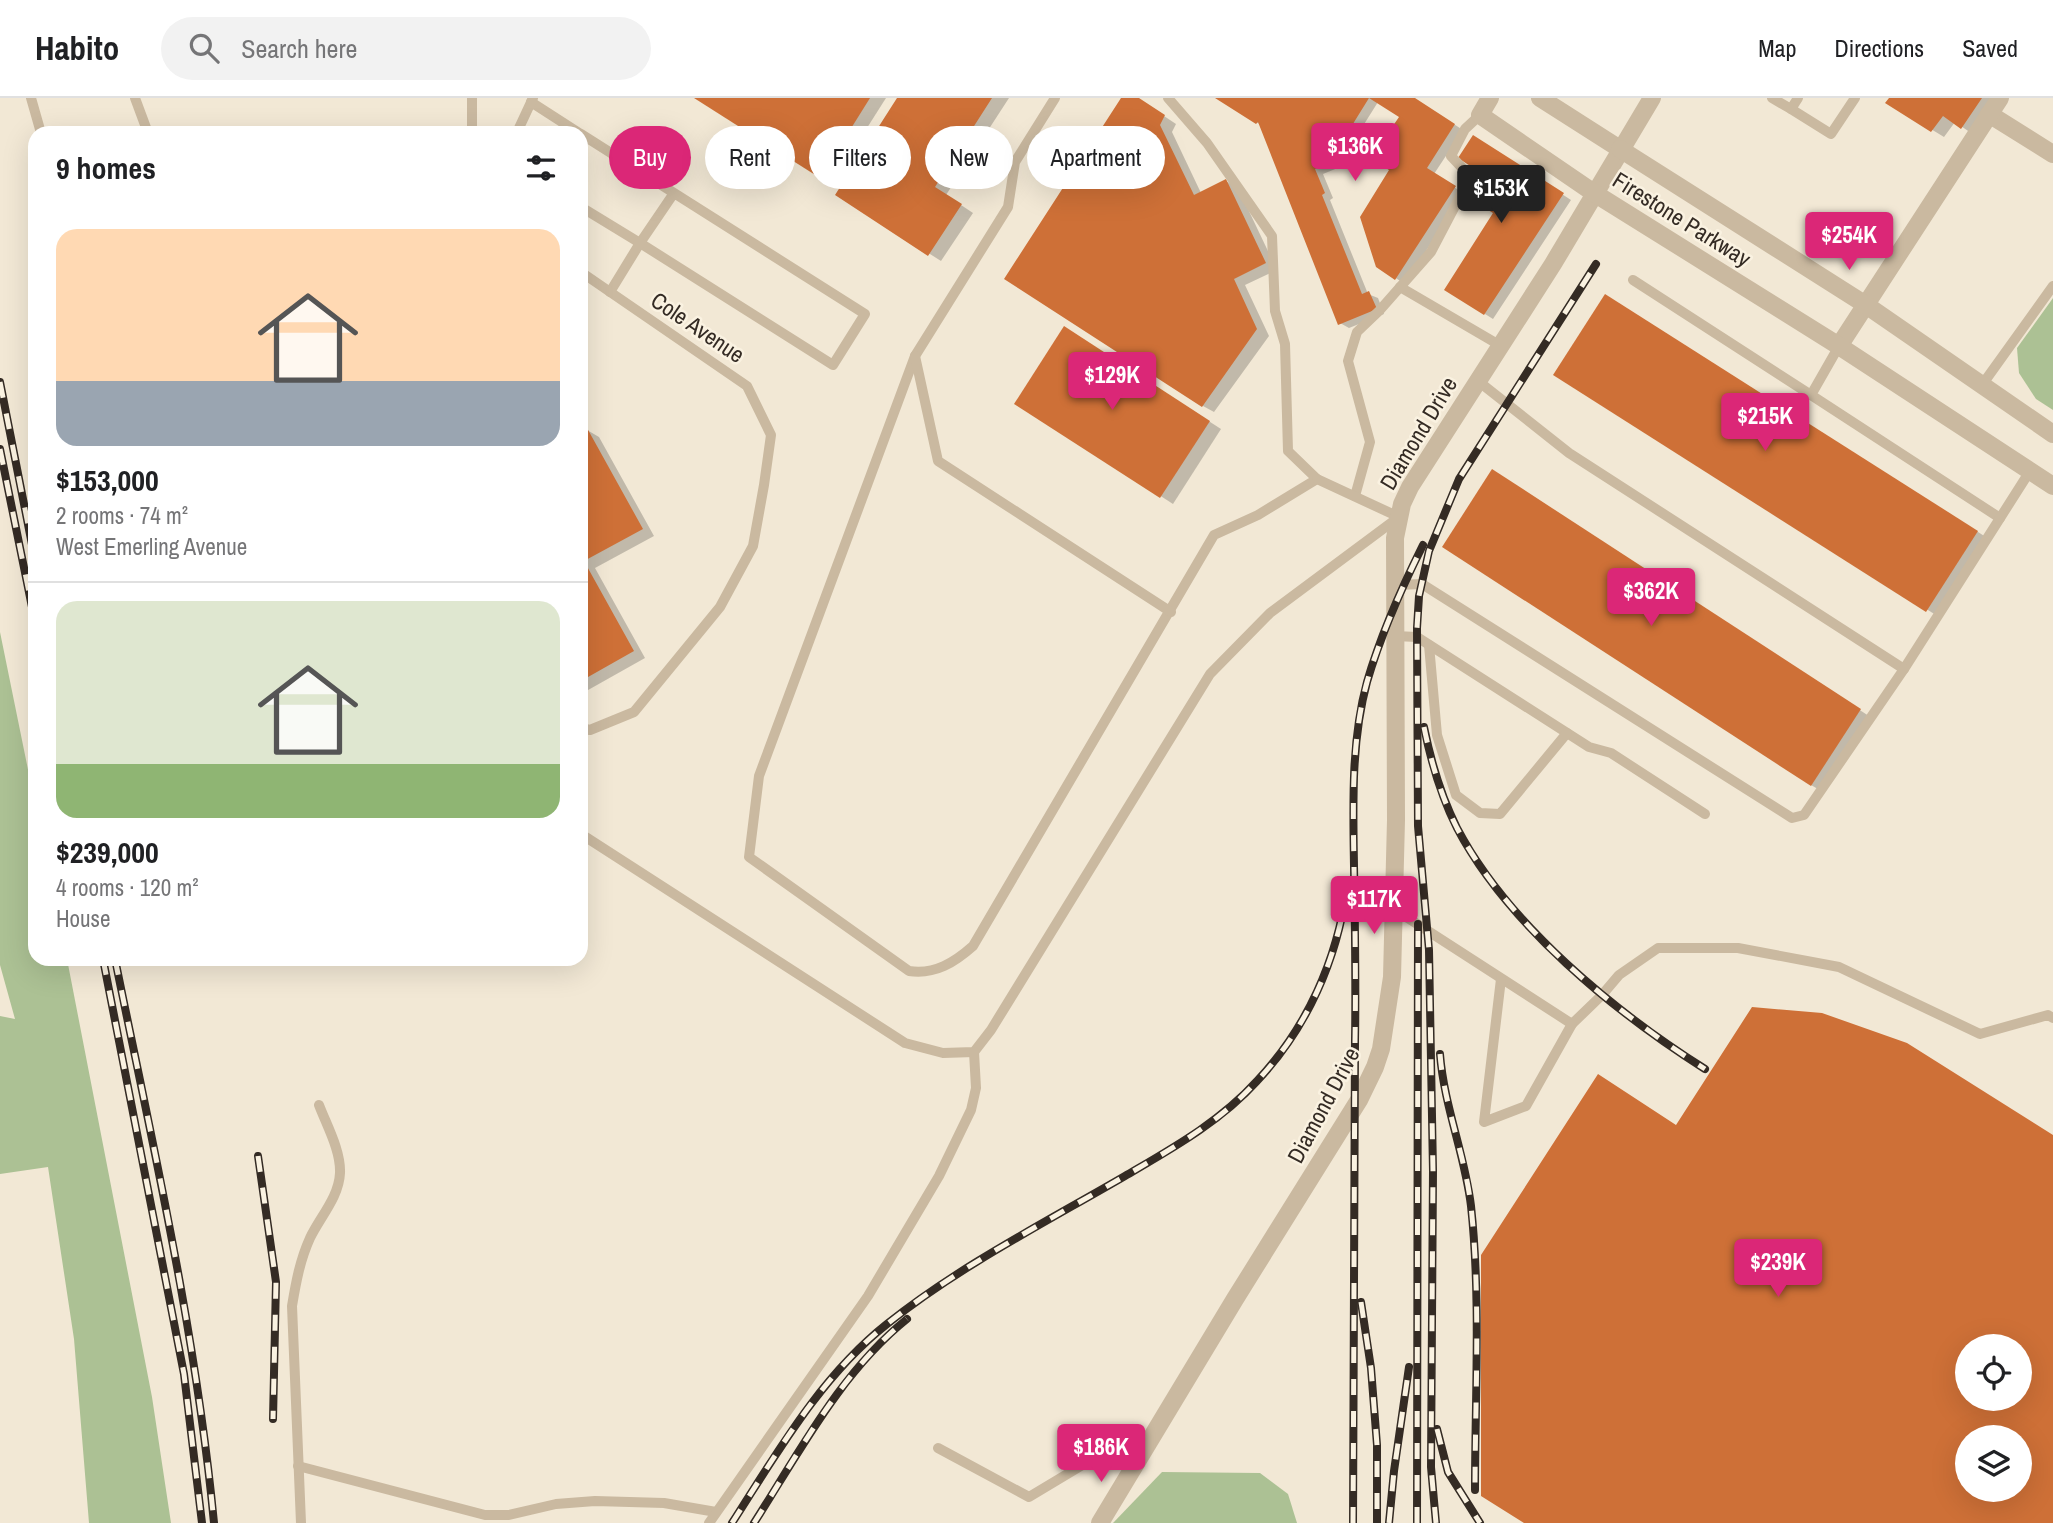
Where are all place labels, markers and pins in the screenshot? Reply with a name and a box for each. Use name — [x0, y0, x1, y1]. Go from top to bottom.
pin: $136K — [1306, 123, 1404, 183]
pin: $153K — [1452, 166, 1550, 225]
pin: $254K — [1800, 212, 1898, 272]
pin: $129K — [1063, 352, 1161, 412]
pin: $215K — [1716, 394, 1814, 453]
pin: $362K — [1602, 568, 1700, 628]
pin: $117K — [1325, 876, 1423, 936]
pin: $239K — [1729, 1240, 1827, 1299]
pin: $186K — [1052, 1424, 1150, 1484]

